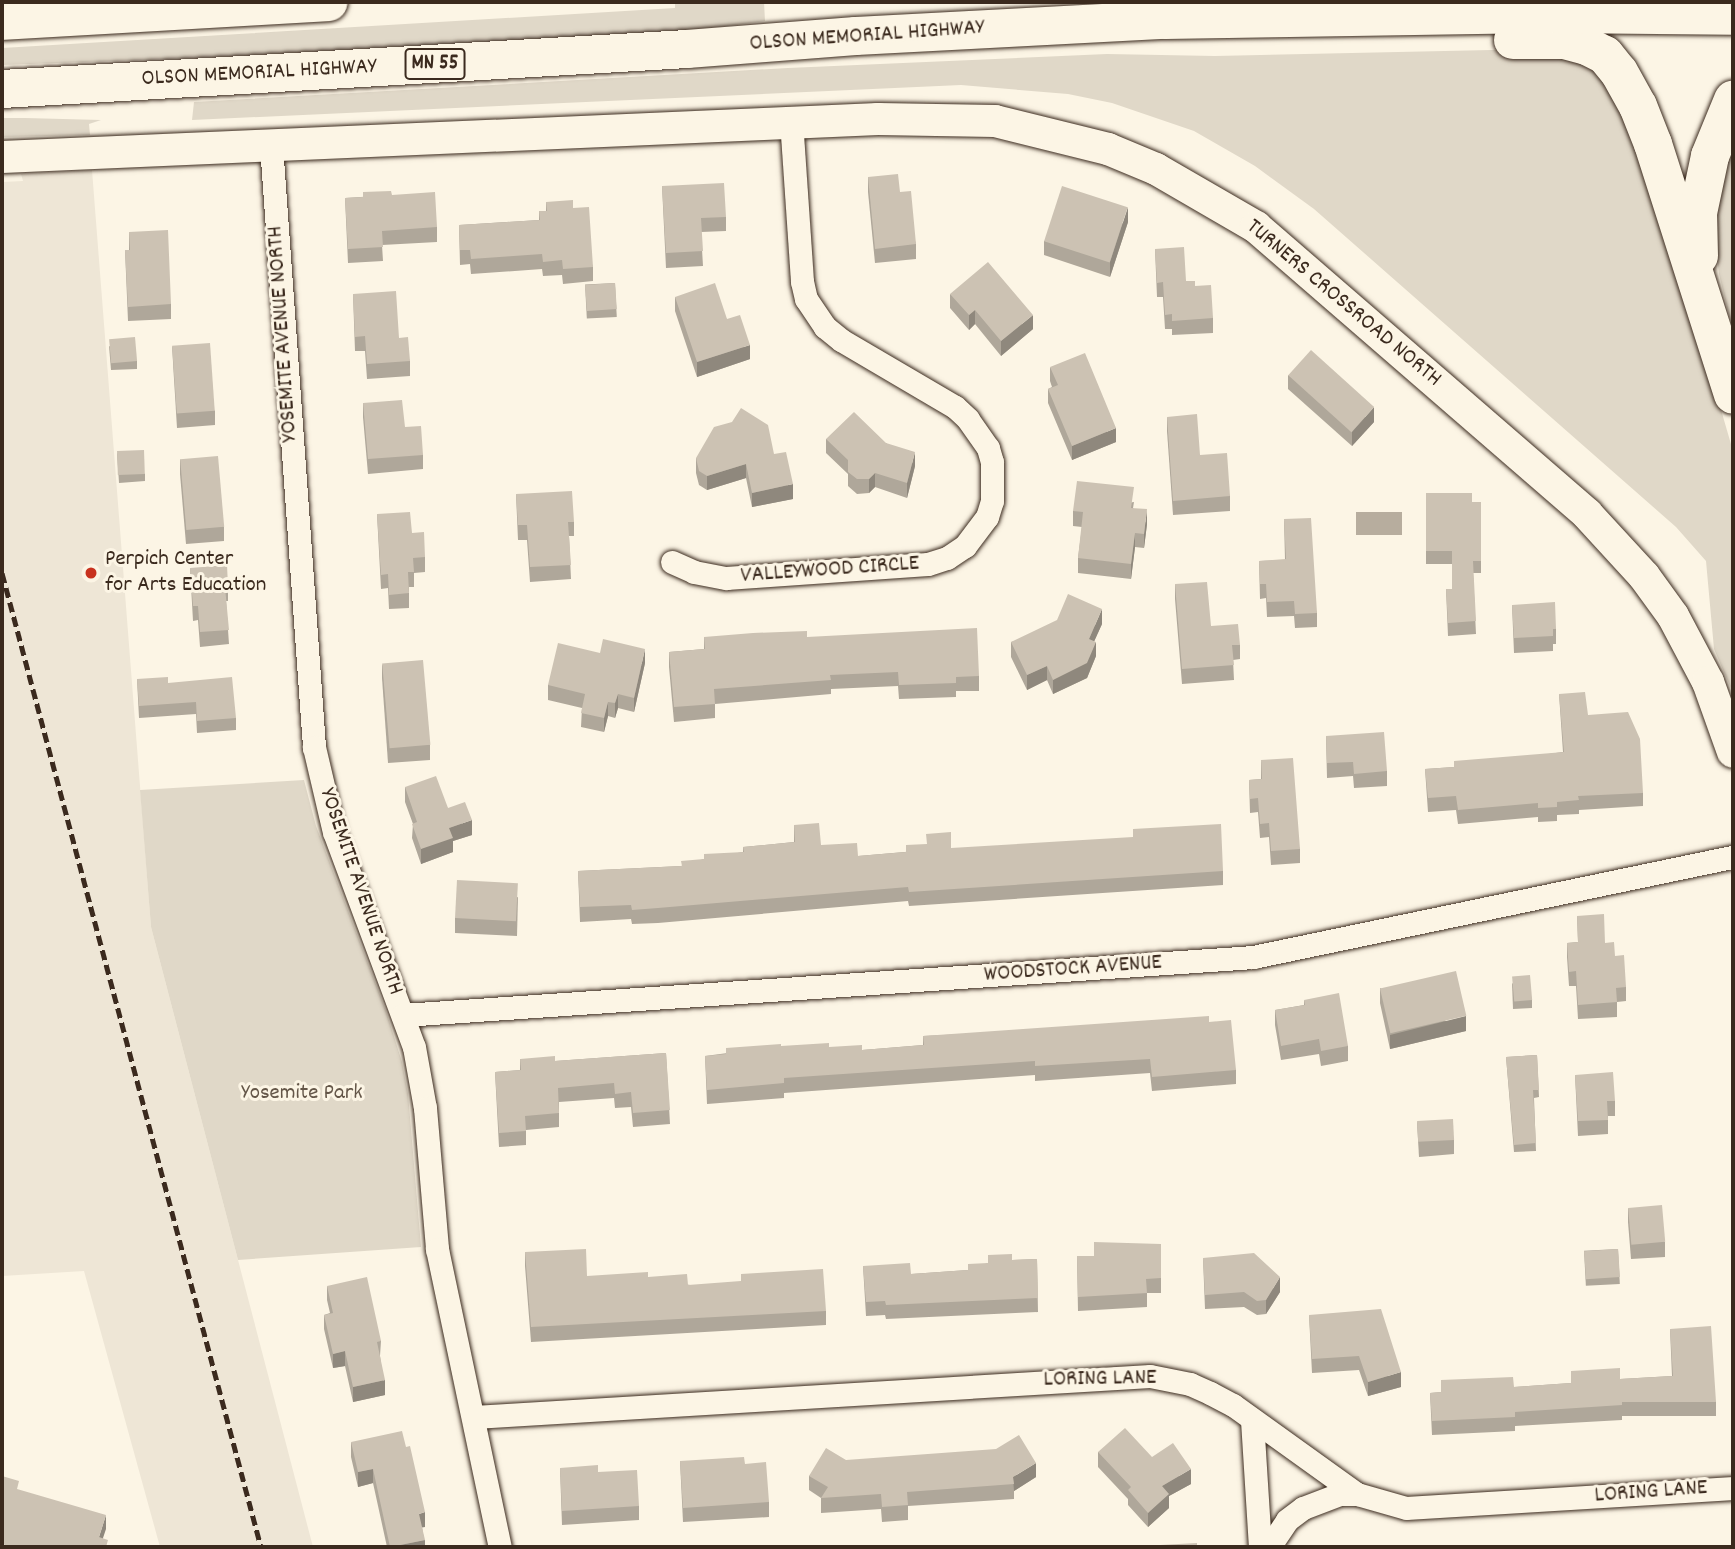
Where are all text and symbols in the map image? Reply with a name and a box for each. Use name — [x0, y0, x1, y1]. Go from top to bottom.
street label: OLSON MEMORIAL HIGHWAY — [749, 15, 985, 59]
road number: MN 55 — [404, 46, 466, 82]
street label: OLSON MEMORIAL HIGHWAY — [141, 54, 377, 94]
street label: TURNERS CROSSROAD NORTH — [1240, 214, 1446, 394]
street label: YOSEMITE AVENUE NORTH — [263, 225, 305, 443]
place label: Perpich Center for Arts Education — [105, 546, 266, 600]
street label: VALLEYWOOD CIRCLE — [740, 551, 920, 591]
marker: Perpich Center for Arts Education — [83, 565, 99, 581]
street label: YOSEMITE AVENUE NORTH — [312, 785, 408, 999]
street label: WOODSTOCK AVENUE — [983, 950, 1163, 990]
park label: Yosemite Park — [241, 1080, 363, 1108]
street label: LORING LANE — [1043, 1365, 1157, 1395]
street label: LORING LANE — [1594, 1475, 1708, 1511]

